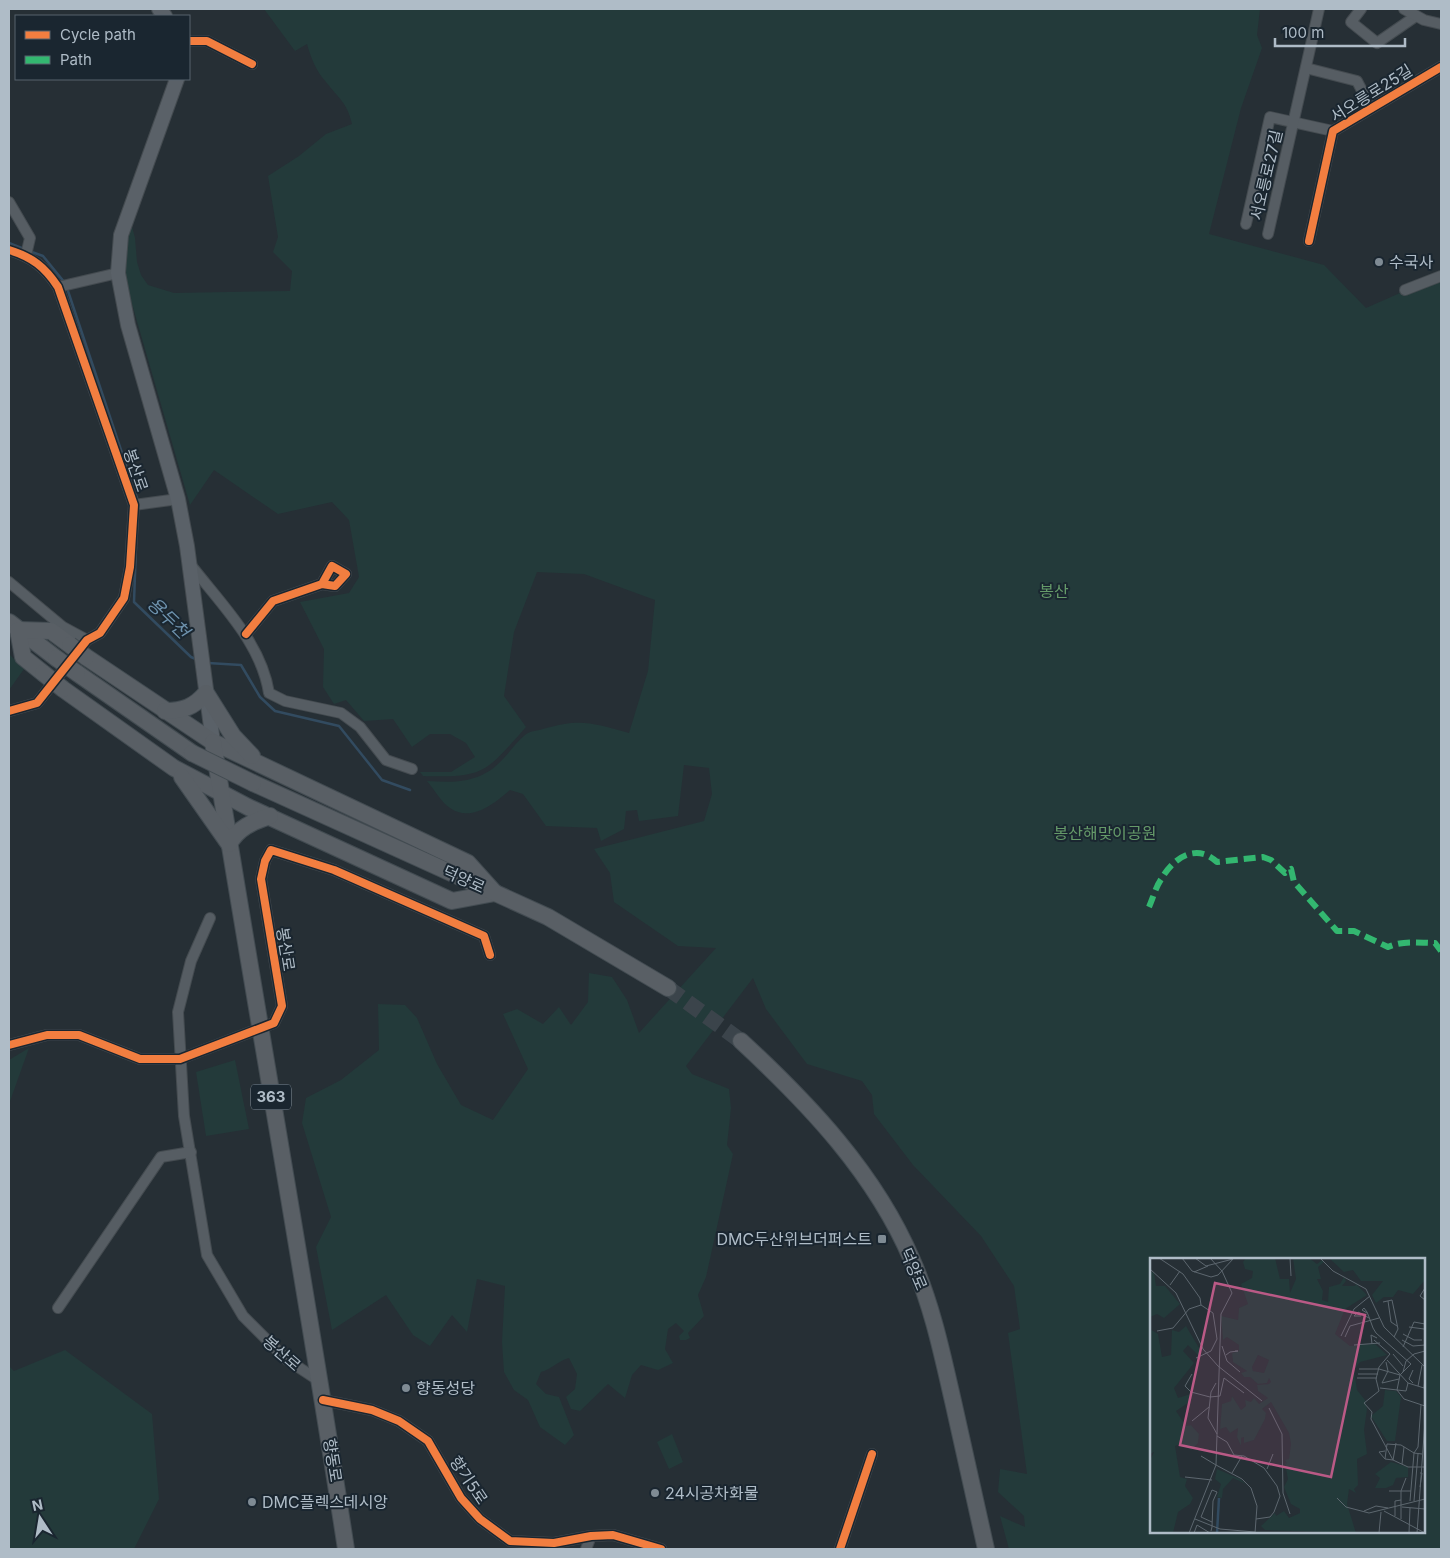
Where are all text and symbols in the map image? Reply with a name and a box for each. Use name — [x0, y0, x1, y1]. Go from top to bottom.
legend — [15, 15, 190, 80]
scale bar — [1275, 15, 1405, 47]
text: 100 m — [1282, 23, 1324, 42]
text: Cycle path — [60, 25, 136, 44]
text: Path — [60, 50, 92, 69]
street label: 서오릉로25길 — [1326, 60, 1416, 126]
street label: 서오릉로27길 — [1246, 128, 1286, 222]
place label: 수국사 — [1389, 252, 1433, 272]
marker: 수국사 — [1373, 256, 1385, 268]
street label: 봉산로 — [119, 446, 153, 494]
park label: 봉산 — [1039, 581, 1069, 601]
water label: 용두천 — [143, 593, 195, 644]
park label: 봉산해맞이공원 — [1053, 823, 1157, 843]
street label: 덕양로 — [440, 861, 488, 897]
street label: 봉산로 — [273, 926, 299, 973]
road number: 363 — [251, 1084, 291, 1110]
place label: DMC두산위브더퍼스트 — [717, 1229, 872, 1249]
marker: DMC두산위브더퍼스트 — [876, 1233, 888, 1245]
street label: 덕양로 — [896, 1245, 932, 1293]
inset map — [1150, 1258, 1425, 1533]
street label: 봉산로 — [259, 1331, 305, 1375]
place label: 향동성당 — [416, 1378, 475, 1398]
marker: 향동성당 — [400, 1382, 412, 1394]
street label: 향동로 — [320, 1437, 346, 1484]
street label: 향기5로 — [446, 1452, 493, 1508]
place label: 24시공차화물 — [665, 1483, 758, 1503]
marker: 24시공차화물 — [649, 1487, 661, 1499]
place label: DMC플렉스데시앙 — [262, 1492, 388, 1512]
north arrow — [15, 1493, 65, 1543]
text: N — [30, 1495, 44, 1514]
marker: DMC플렉스데시앙 — [246, 1496, 258, 1508]

